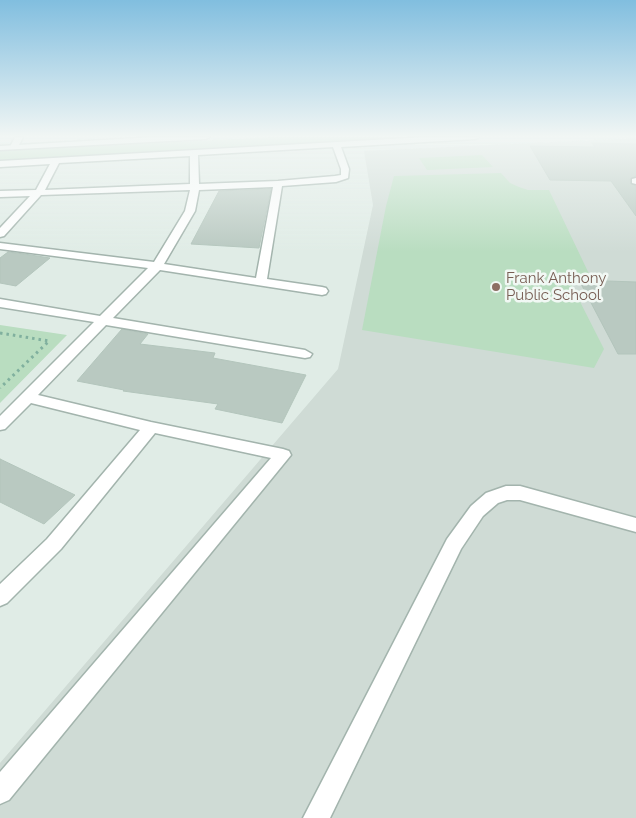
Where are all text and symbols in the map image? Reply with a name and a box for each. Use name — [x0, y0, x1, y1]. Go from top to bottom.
place label: Frank Anthony Public School — [506, 269, 606, 304]
marker: Frank Anthony Public School — [490, 281, 502, 293]

